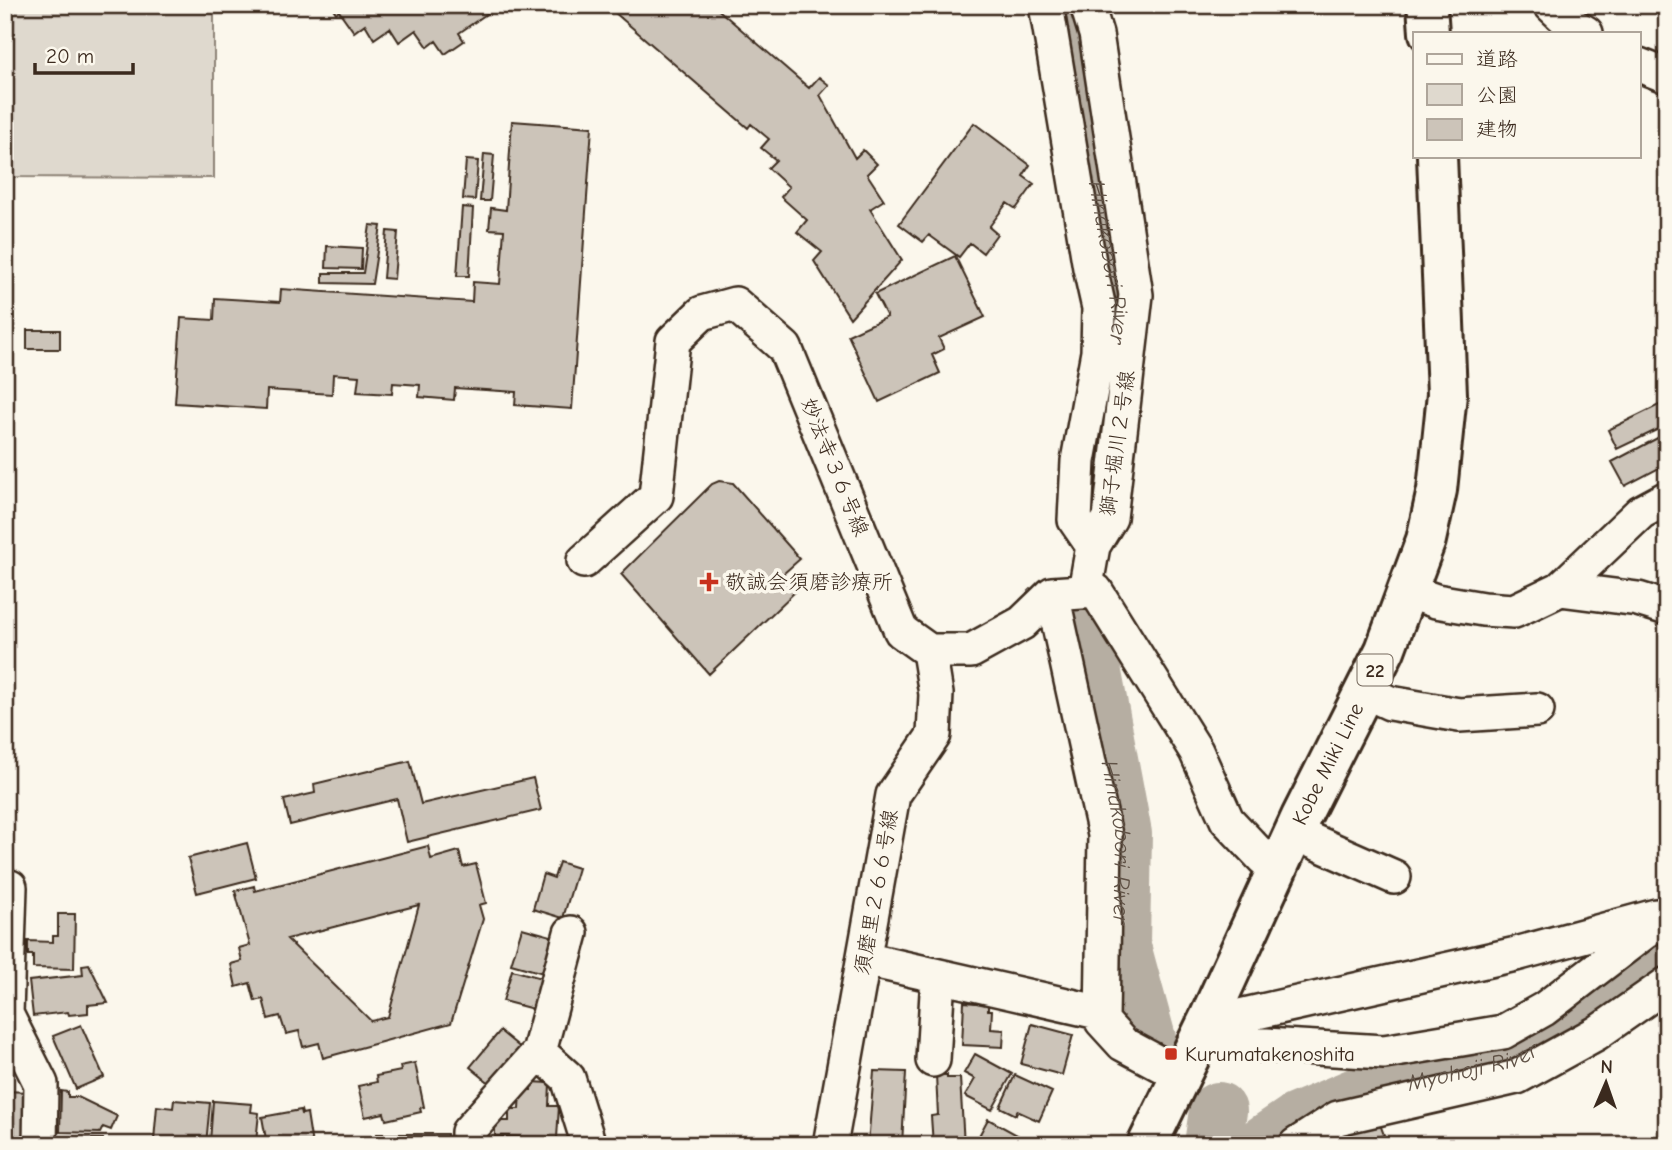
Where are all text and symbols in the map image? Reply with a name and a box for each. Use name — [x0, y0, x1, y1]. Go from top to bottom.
scale bar — [35, 32, 133, 76]
legend — [1413, 32, 1640, 158]
text: 20 m — [46, 44, 94, 68]
text: 道路 — [1476, 47, 1518, 71]
text: 公園 — [1476, 83, 1518, 107]
text: 建物 — [1476, 117, 1518, 141]
water label: Hinakobori River — [1083, 179, 1134, 347]
street label: 獅子堀川２号線 — [1095, 369, 1139, 517]
street label: 妙法寺３６号線 — [796, 394, 874, 540]
place label: 敬誠会須磨診療所 — [725, 570, 893, 594]
marker: 敬誠会須磨診療所 — [699, 572, 719, 592]
road number: 22 — [1358, 654, 1392, 685]
street label: Kobe Miki Line — [1287, 699, 1368, 828]
water label: Hinakobori River — [1095, 758, 1136, 926]
street label: 須磨里２６６号線 — [850, 807, 902, 977]
water label: Myohoji River — [1404, 1035, 1544, 1097]
place label: Kurumatakenoshita — [1185, 1042, 1355, 1066]
marker: Kurumatakenoshita — [1163, 1046, 1179, 1062]
north arrow — [1570, 1048, 1640, 1118]
text: N — [1600, 1056, 1613, 1078]

